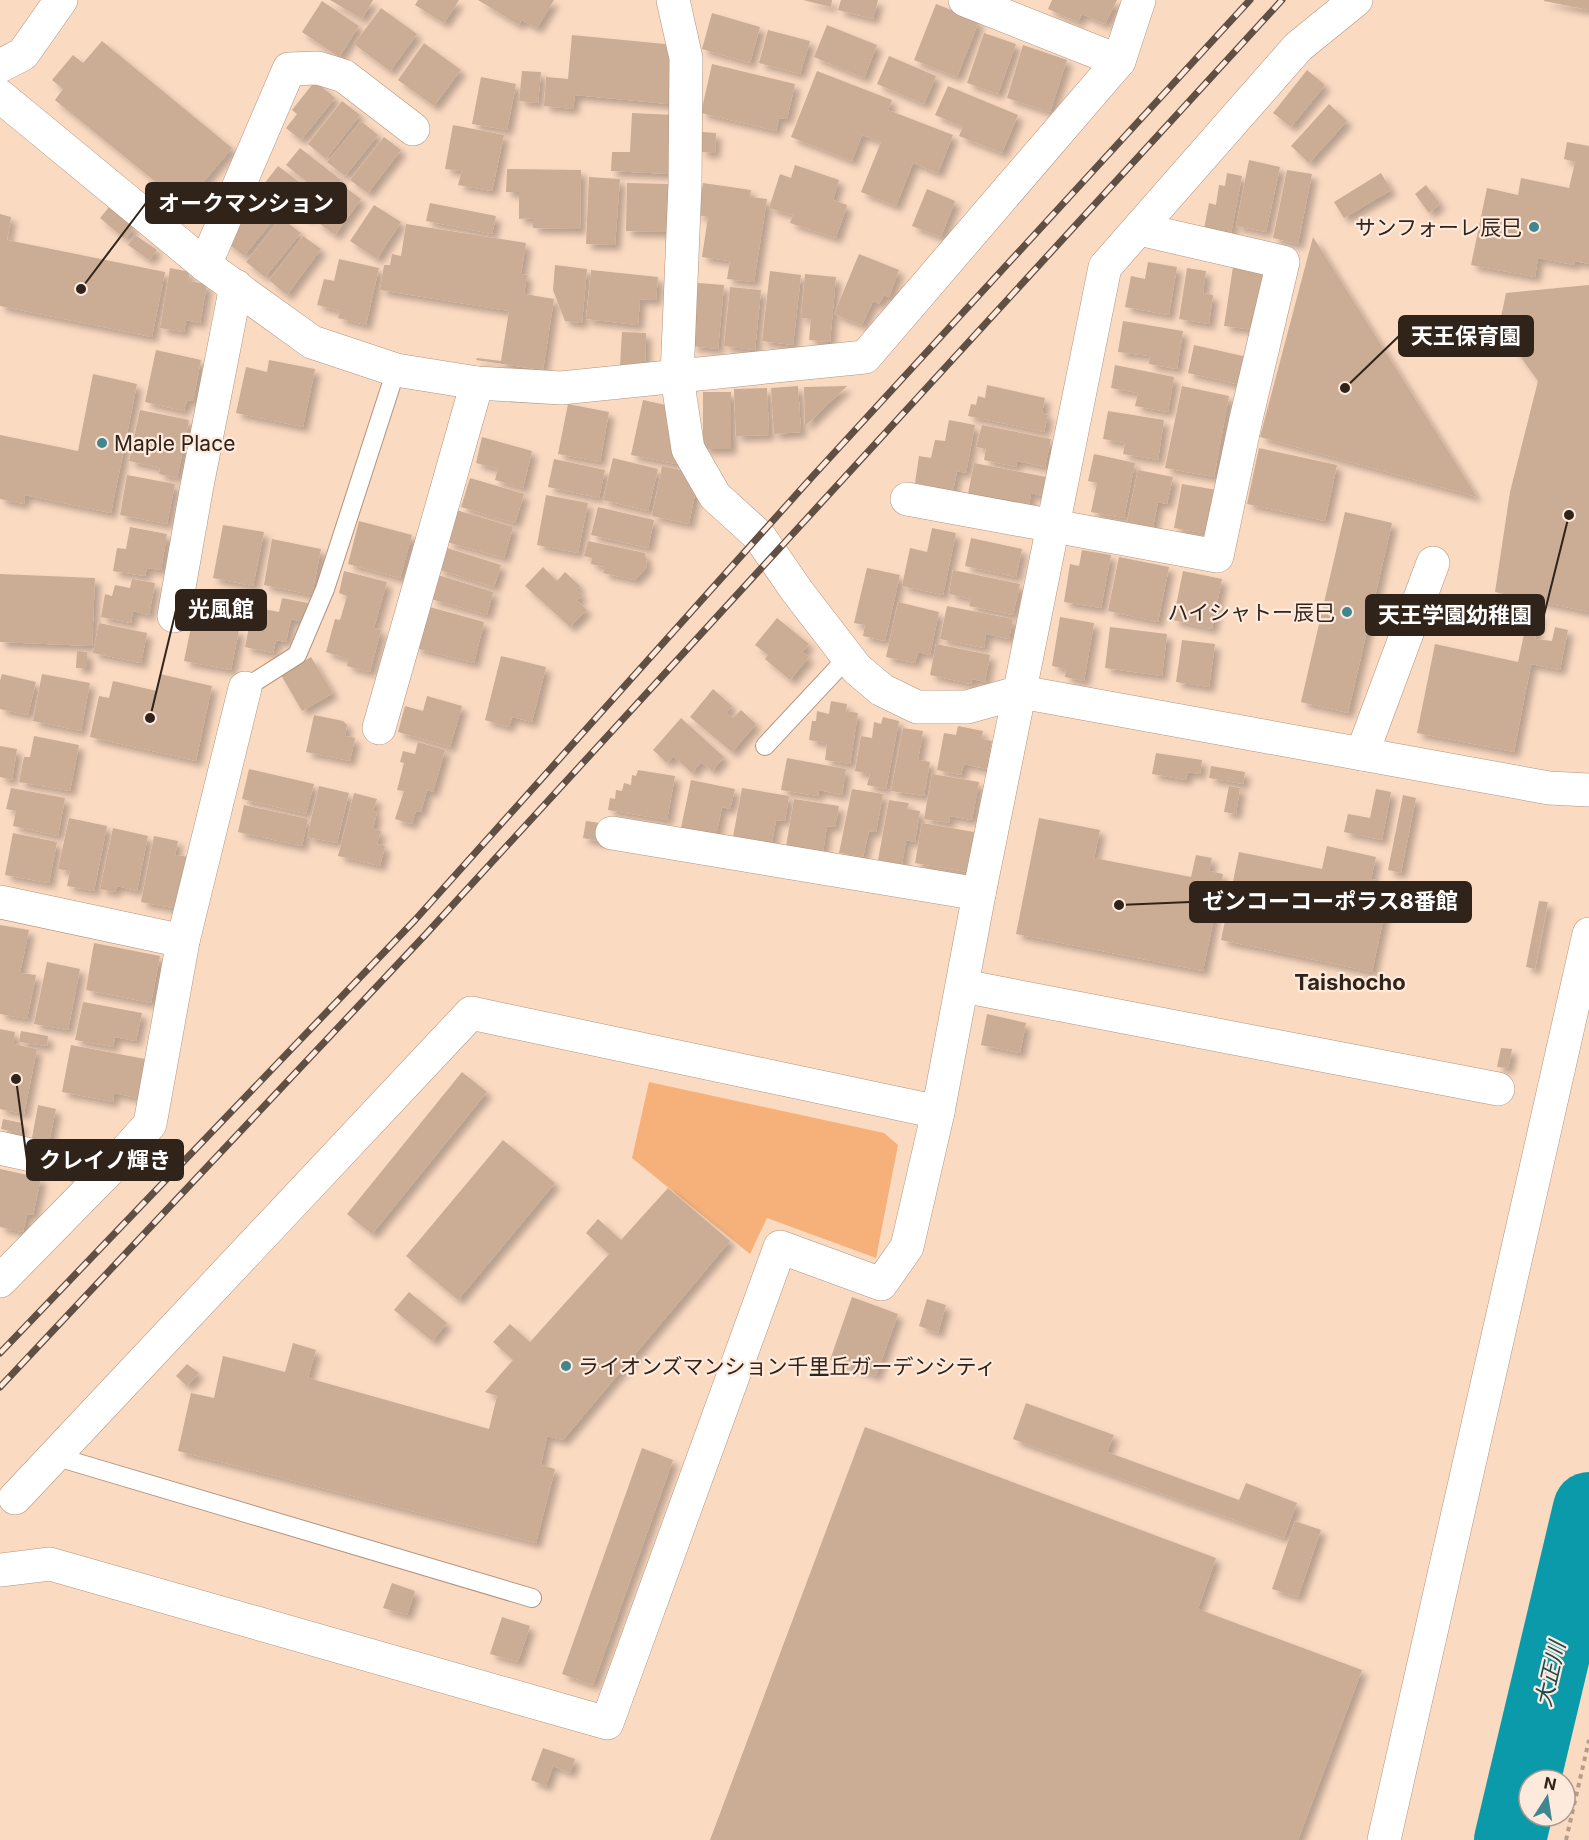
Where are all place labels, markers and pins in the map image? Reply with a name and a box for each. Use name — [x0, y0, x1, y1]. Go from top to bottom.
callout: オークマンション — [146, 183, 346, 223]
place label: サンフォーレ辰巳 — [1355, 215, 1522, 240]
marker: サンフォーレ辰巳 — [1527, 220, 1541, 234]
callout: 天王保育園 — [1399, 316, 1533, 356]
place label: Maple Place — [114, 431, 235, 456]
marker: Maple Place — [95, 436, 109, 450]
callout: 光風館 — [176, 590, 266, 630]
callout: 天王学園幼稚園 — [1366, 595, 1544, 635]
place label: ハイシャトー辰巳 — [1167, 600, 1335, 625]
marker: ハイシャトー辰巳 — [1340, 605, 1354, 619]
callout: ゼンコーコーポラス8番館 — [1190, 882, 1471, 922]
callout: クレイノ輝き — [27, 1140, 183, 1180]
place label: ライオンズマンション千里丘ガーデンシティ — [578, 1354, 996, 1379]
marker: ライオンズマンション千里丘ガーデンシティ — [559, 1359, 573, 1373]

